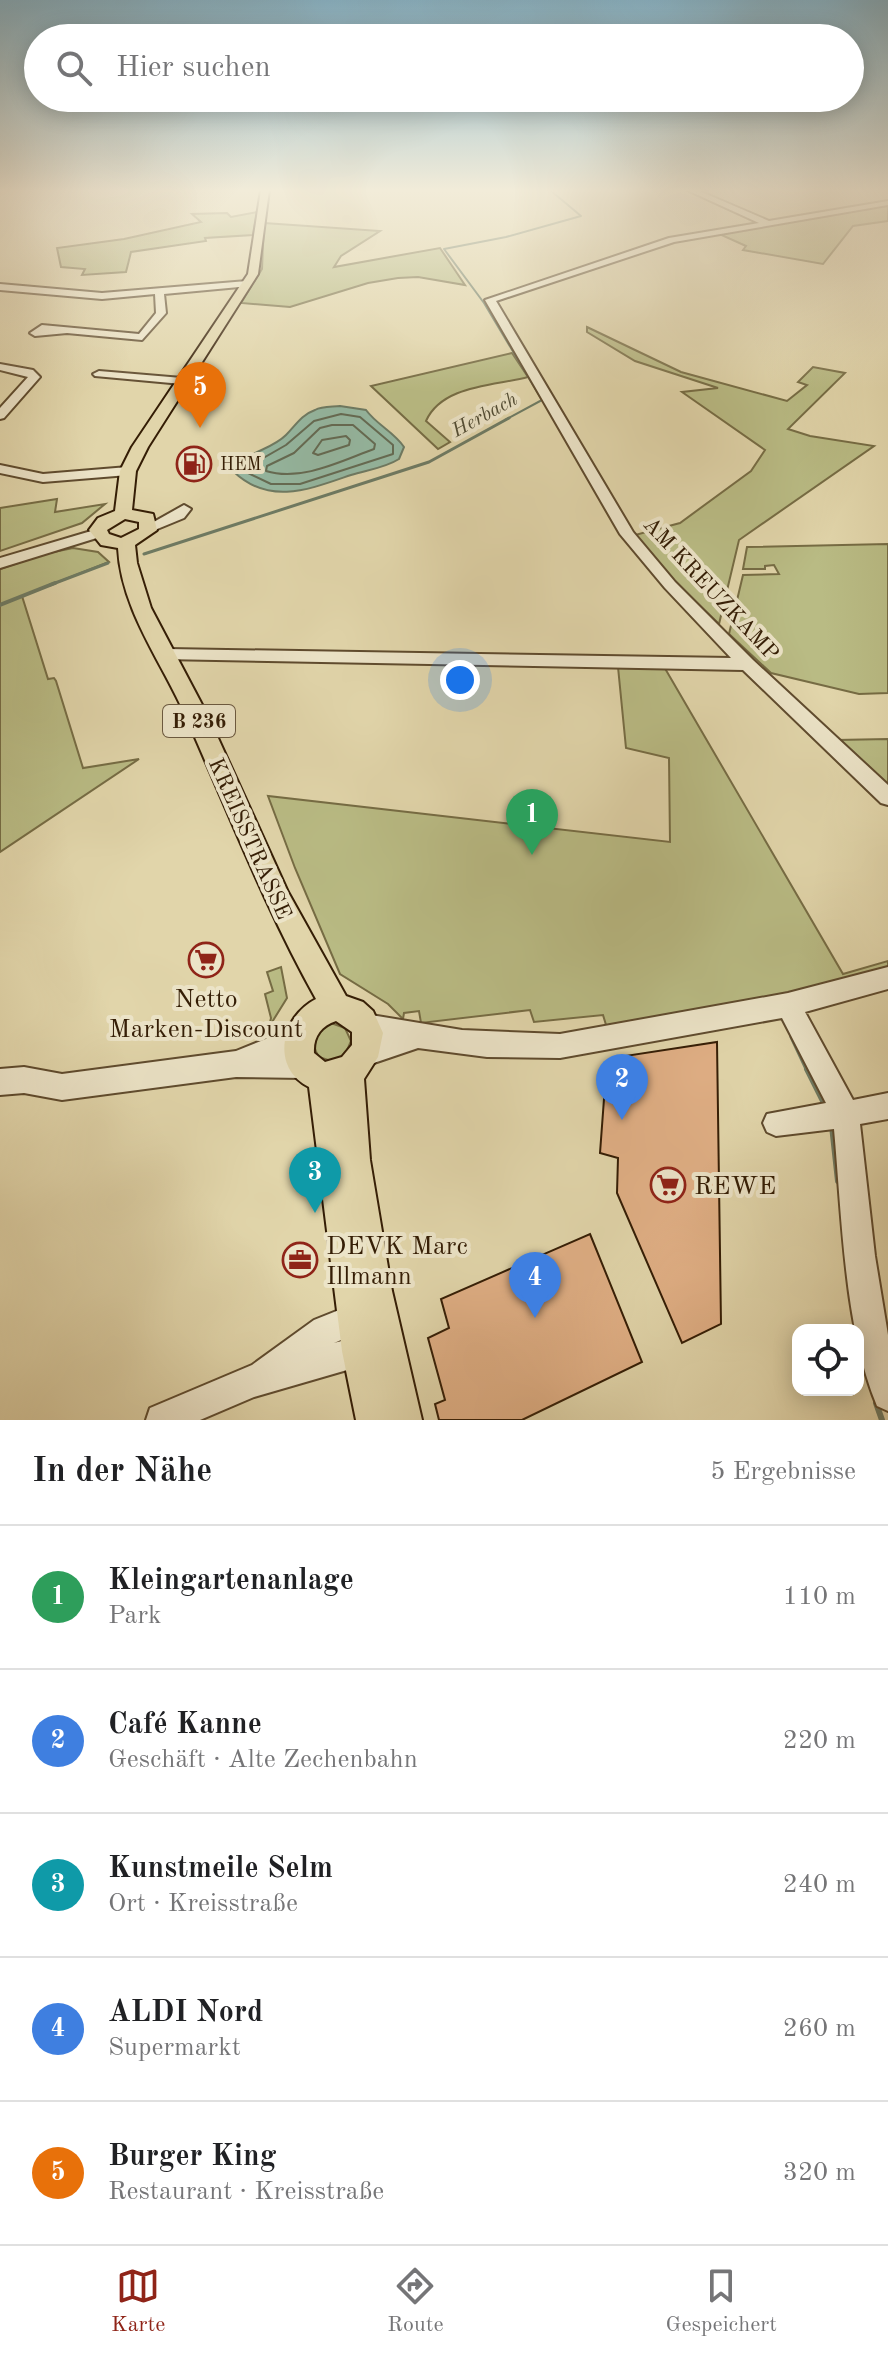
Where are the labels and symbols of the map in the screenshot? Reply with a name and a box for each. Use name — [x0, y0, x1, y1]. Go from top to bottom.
pin: 5 — [174, 362, 226, 428]
water label: Herbach — [448, 390, 521, 442]
fuel station icon: HEM — [175, 445, 213, 483]
place label: HEM — [220, 456, 262, 474]
street label: AM KREUZKAMP — [639, 513, 782, 665]
your location — [440, 660, 480, 700]
road number: B 236 — [163, 705, 235, 737]
street label: KREISSTRASSE — [204, 755, 295, 923]
pin: 1 — [506, 789, 558, 855]
supermarket icon: Netto Marken-Discount — [187, 941, 225, 979]
place label: Netto Marken-Discount — [109, 987, 303, 1043]
pin: 2 — [596, 1054, 648, 1120]
pin: 3 — [289, 1147, 341, 1213]
supermarket icon: REWE — [649, 1166, 687, 1204]
place label: REWE — [694, 1174, 776, 1200]
place label: DEVK Marc Illmann — [326, 1234, 468, 1290]
office icon: DEVK Marc Illmann — [281, 1241, 319, 1279]
pin: 4 — [509, 1252, 561, 1318]

